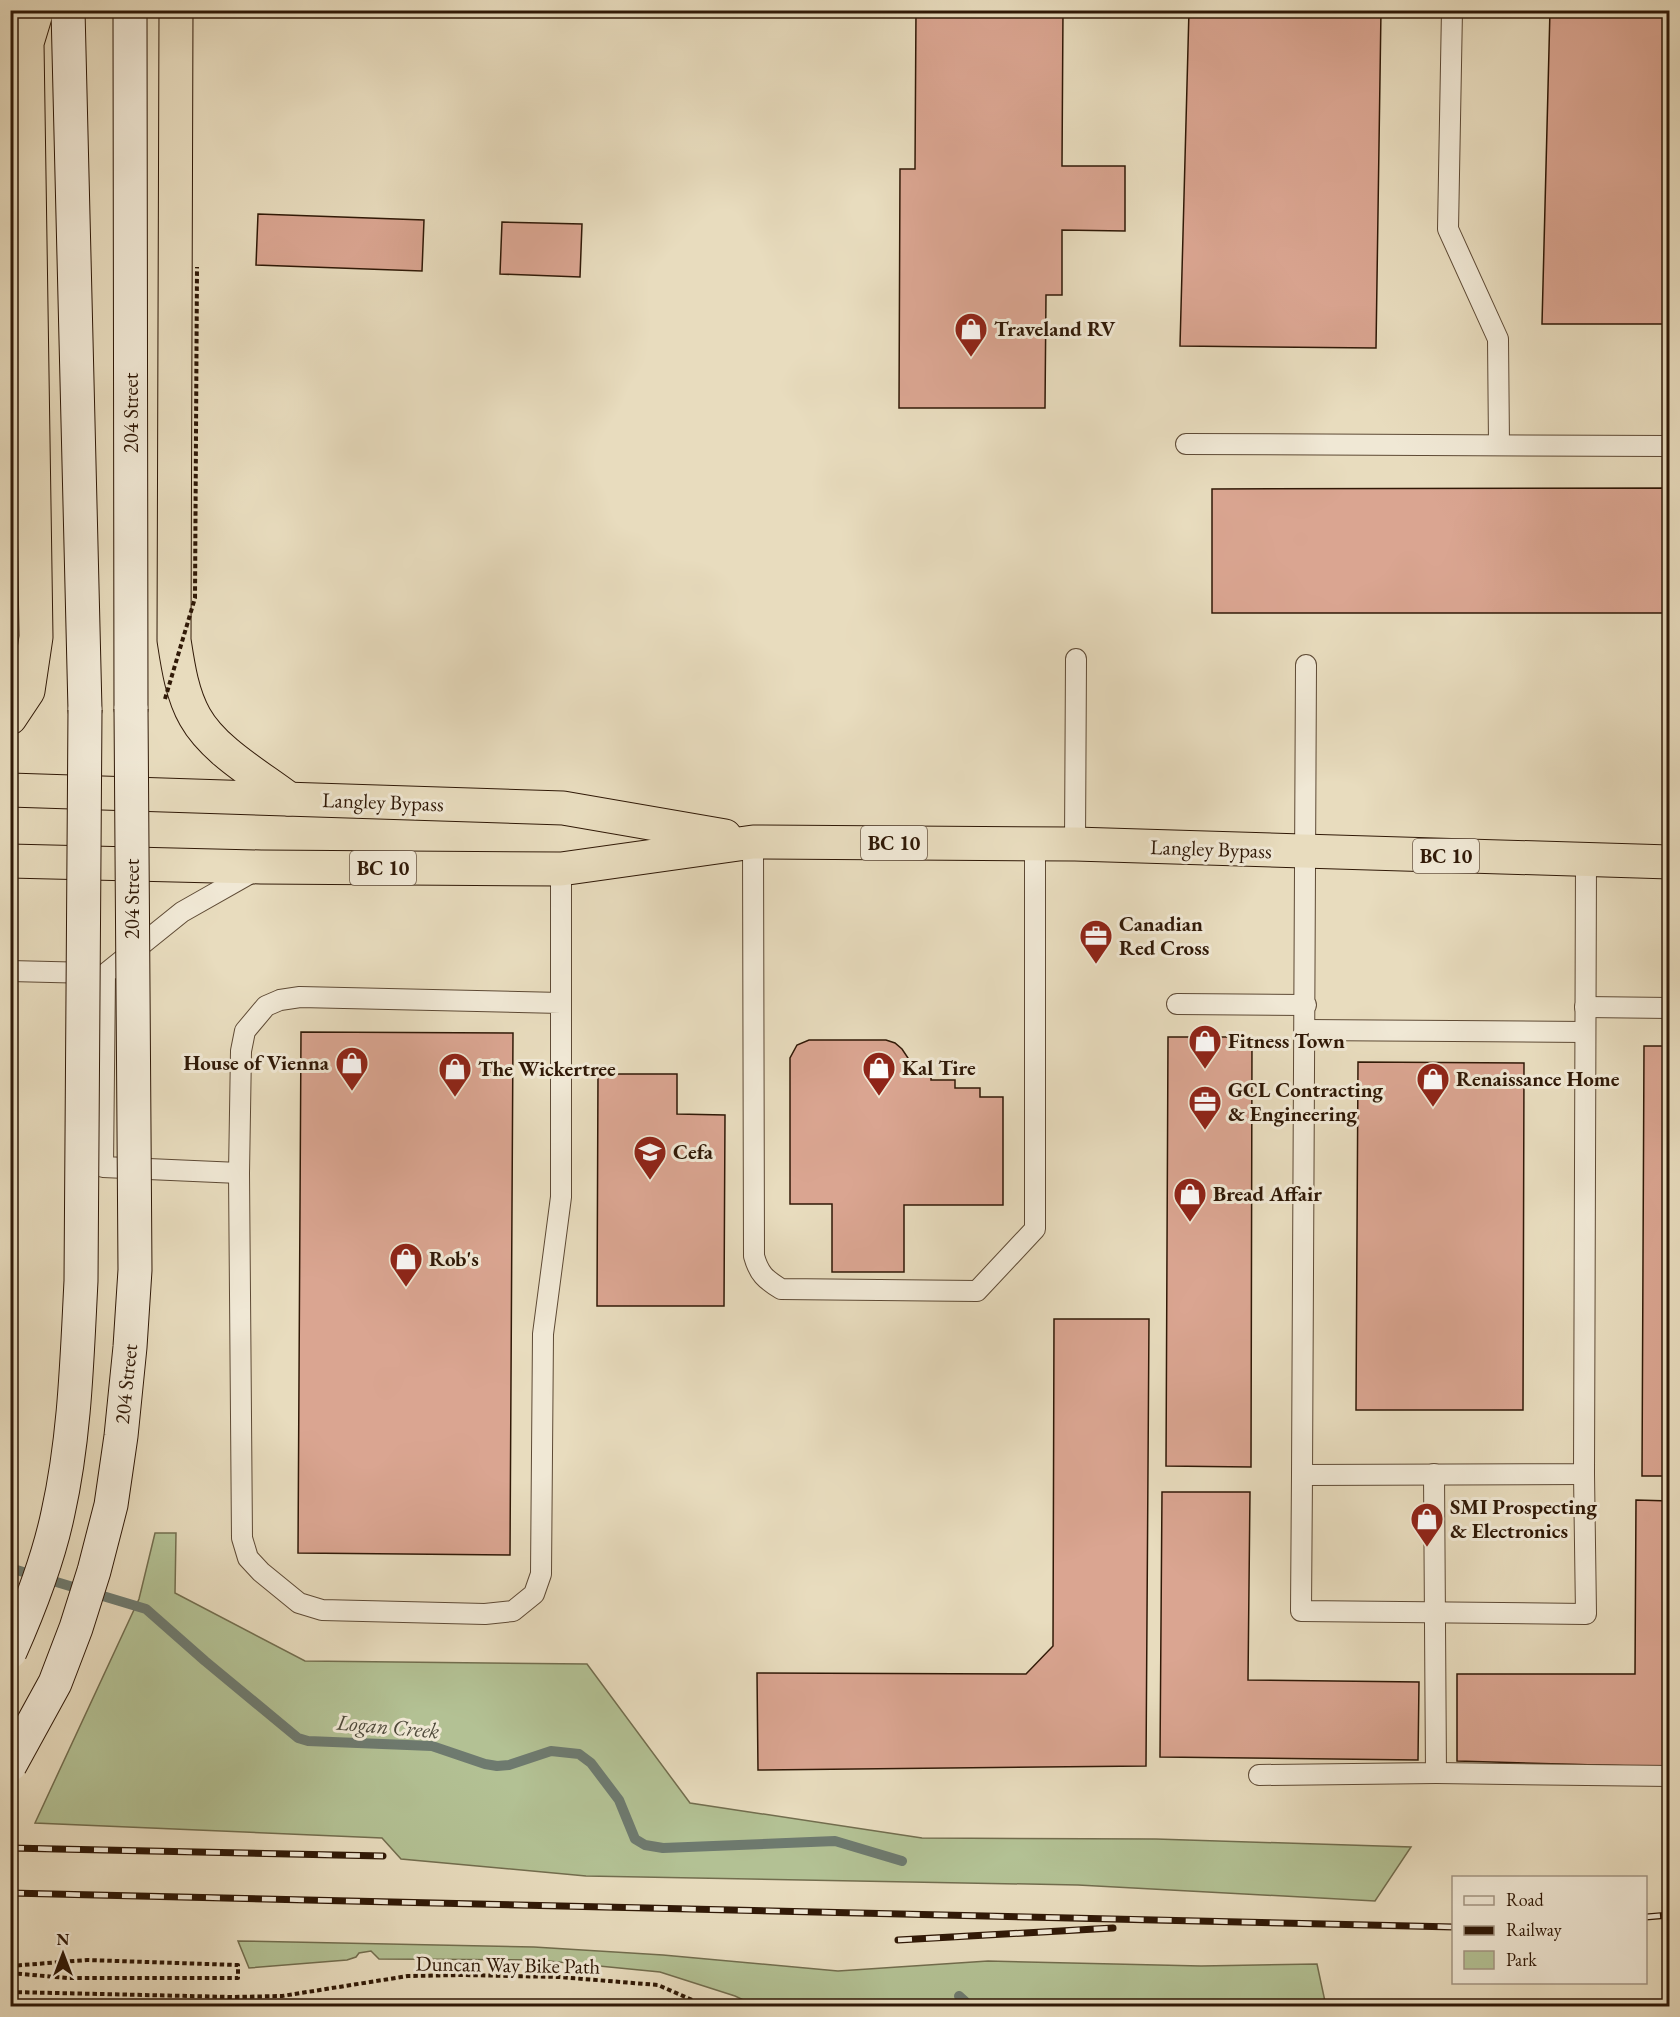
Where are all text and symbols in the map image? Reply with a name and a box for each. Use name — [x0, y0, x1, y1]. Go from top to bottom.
shop icon: Traveland RV — [953, 311, 989, 358]
place label: Traveland RV — [994, 315, 1115, 342]
street label: 204 Street — [117, 372, 144, 453]
street label: Langley Bypass — [322, 786, 444, 817]
road number: BC 10 — [861, 826, 927, 860]
street label: Langley Bypass — [1150, 833, 1272, 864]
road number: BC 10 — [1413, 839, 1479, 873]
road number: BC 10 — [350, 851, 416, 885]
street label: 204 Street — [118, 858, 145, 939]
place label: Canadian Red Cross — [1119, 910, 1209, 961]
office icon: Canadian Red Cross — [1078, 918, 1114, 965]
shop icon: Fitness Town — [1187, 1023, 1223, 1070]
place label: Fitness Town — [1228, 1027, 1345, 1054]
shop icon: House of Vienna — [334, 1045, 370, 1092]
place label: House of Vienna — [183, 1049, 330, 1076]
shop icon: Kal Tire — [861, 1050, 897, 1097]
shop icon: The Wickertree — [437, 1051, 473, 1098]
place label: Kal Tire — [902, 1054, 976, 1081]
place label: The Wickertree — [478, 1055, 616, 1082]
shop icon: Renaissance Home — [1415, 1061, 1451, 1108]
place label: Renaissance Home — [1456, 1065, 1620, 1092]
place label: GCL Contracting & Engineering — [1228, 1076, 1384, 1127]
office icon: GCL Contracting & Engineering — [1187, 1084, 1223, 1131]
school or university icon: Cefa — [632, 1134, 668, 1181]
place label: Cefa — [673, 1138, 714, 1165]
shop icon: Bread Affair — [1172, 1176, 1208, 1223]
place label: Bread Affair — [1213, 1180, 1322, 1207]
shop icon: Rob's — [388, 1241, 424, 1288]
place label: Rob's — [429, 1245, 479, 1272]
street label: 204 Street — [108, 1342, 143, 1425]
place label: SMI Prospecting & Electronics — [1450, 1493, 1597, 1544]
shop icon: SMI Prospecting & Electronics — [1409, 1501, 1445, 1548]
water label: Logan Creek — [334, 1707, 440, 1745]
legend — [1452, 1876, 1647, 1984]
text: Road — [1506, 1888, 1545, 1911]
text: Railway — [1506, 1918, 1562, 1941]
north arrow — [33, 1924, 93, 1984]
text: N — [57, 1929, 70, 1950]
text: Park — [1506, 1948, 1537, 1971]
street label: Duncan Way Bike Path — [415, 1949, 601, 1980]

